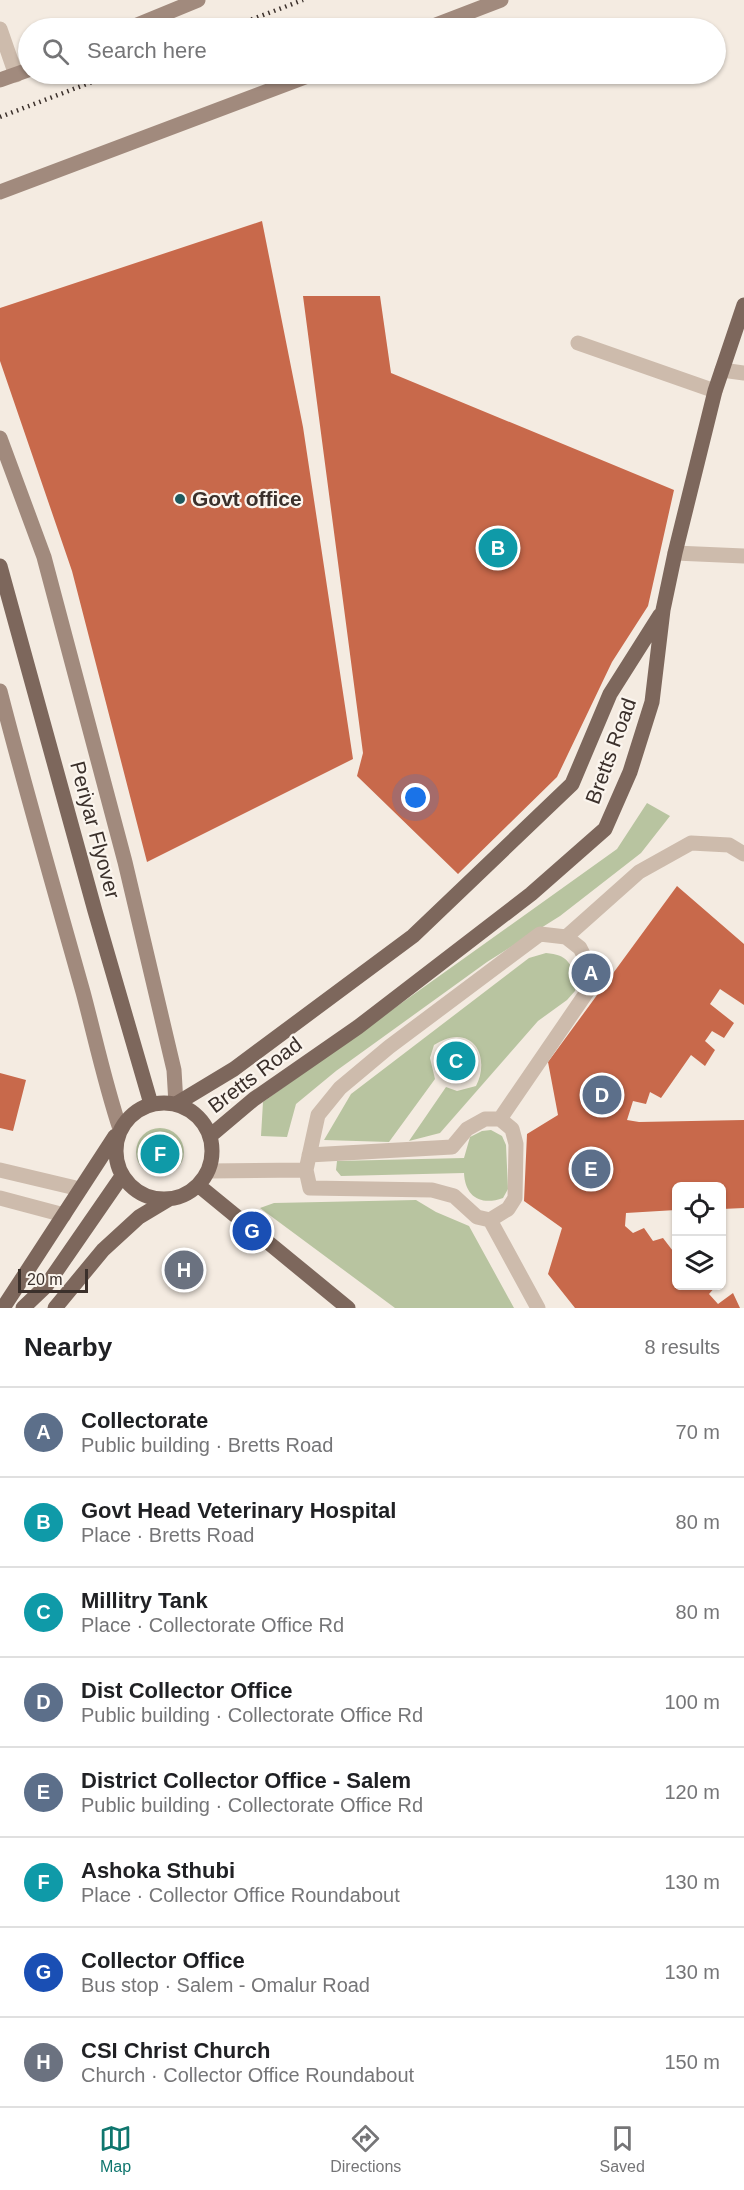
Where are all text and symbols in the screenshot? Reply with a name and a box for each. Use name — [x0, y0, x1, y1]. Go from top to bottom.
search box — [18, 18, 726, 84]
icon: search — [39, 35, 72, 68]
text: Search here — [87, 38, 207, 63]
place label: Govt office — [192, 487, 302, 510]
marker: Govt office — [173, 492, 187, 506]
pin: B — [478, 526, 518, 570]
street label: Bretts Road — [581, 695, 640, 807]
street label: Periyar Flyover — [66, 759, 125, 901]
your location — [401, 783, 430, 812]
pin: A — [572, 950, 610, 996]
street label: Bretts Road — [203, 1032, 306, 1117]
pin: C — [436, 1038, 476, 1084]
pin: D — [582, 1072, 622, 1118]
pin: F — [140, 1132, 180, 1176]
pin: E — [572, 1146, 610, 1192]
map controls — [672, 1182, 726, 1290]
button: locate — [672, 1182, 726, 1236]
pin: G — [232, 1208, 272, 1254]
button: layers — [672, 1236, 726, 1290]
pin: H — [164, 1248, 204, 1292]
scale bar — [18, 1266, 88, 1294]
text: 20 m — [27, 1271, 63, 1288]
text: Nearby — [24, 1332, 112, 1362]
text: 8 results — [644, 1336, 720, 1358]
text: Collectorate — [81, 1408, 208, 1433]
text: A — [36, 1421, 51, 1443]
text: 70 m — [676, 1421, 720, 1443]
text: Public building · Bretts Road — [81, 1434, 333, 1456]
text: Govt Head Veterinary Hospital — [81, 1498, 396, 1523]
text: B — [36, 1511, 51, 1533]
text: 80 m — [676, 1511, 720, 1533]
text: Place · Bretts Road — [81, 1524, 254, 1546]
text: Millitry Tank — [81, 1588, 208, 1613]
text: C — [36, 1601, 51, 1623]
text: 80 m — [676, 1601, 720, 1623]
text: Place · Collectorate Office Rd — [81, 1614, 344, 1636]
text: Dist Collector Office — [81, 1678, 292, 1703]
text: D — [36, 1691, 51, 1713]
text: 100 m — [664, 1691, 720, 1713]
text: Public building · Collectorate Office Rd — [81, 1704, 423, 1726]
text: District Collector Office - Salem — [81, 1768, 411, 1793]
text: E — [37, 1781, 50, 1803]
text: 120 m — [664, 1781, 720, 1803]
text: Public building · Collectorate Office Rd — [81, 1794, 423, 1816]
text: Ashoka Sthubi — [81, 1858, 235, 1883]
text: F — [37, 1871, 50, 1893]
text: 130 m — [664, 1871, 720, 1893]
text: Place · Collector Office Roundabout — [81, 1884, 400, 1906]
text: Collector Office — [81, 1948, 245, 1973]
text: G — [36, 1961, 51, 1983]
text: 130 m — [664, 1961, 720, 1983]
text: Bus stop · Salem - Omalur Road — [81, 1974, 370, 1996]
text: CSI Christ Church — [81, 2038, 270, 2063]
text: H — [36, 2051, 51, 2073]
text: 150 m — [664, 2051, 720, 2073]
text: Church · Collector Office Roundabout — [81, 2064, 414, 2086]
tab: Map — [99, 2122, 132, 2176]
tab: Directions — [330, 2122, 401, 2176]
tab: Saved — [600, 2122, 645, 2176]

